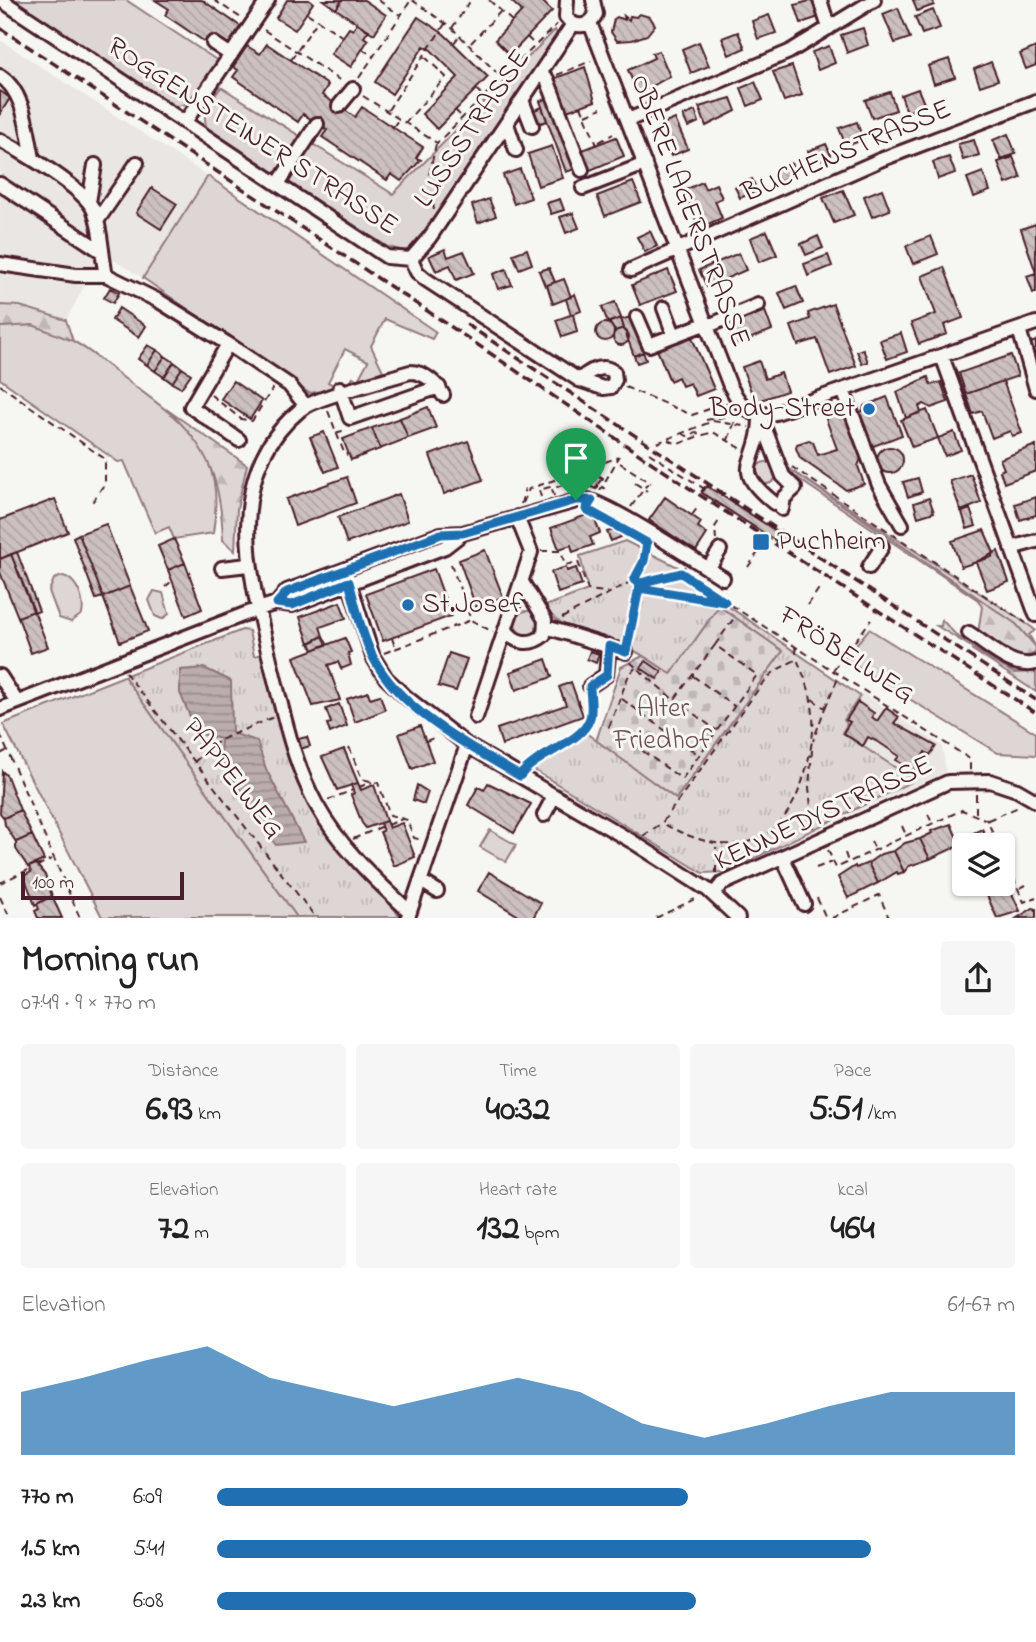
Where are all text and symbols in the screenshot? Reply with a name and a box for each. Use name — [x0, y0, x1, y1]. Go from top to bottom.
street label: ROGGENSTEINER STRASSE — [98, 27, 406, 247]
street label: LUSSSTRASSE — [405, 41, 541, 217]
street label: OBERE LAGERSTRASSE — [618, 69, 760, 353]
street label: BUCHENSTRASSE — [735, 89, 958, 215]
place label: Body-Street — [708, 389, 855, 430]
marker: Body-Street — [861, 401, 877, 417]
pin — [546, 428, 606, 500]
icon: arrive — [557, 439, 595, 477]
place label: Puchheim — [777, 522, 886, 563]
marker: Puchheim — [751, 532, 771, 552]
place label: St.Josef — [422, 585, 523, 626]
street label: FRÖBELWEG — [769, 596, 922, 715]
marker: St.Josef — [400, 597, 416, 613]
park label: Alter Friedhof — [613, 689, 712, 762]
street label: PAPPELWEG — [171, 709, 293, 849]
street label: KENNEDYSTRASSE — [708, 745, 940, 883]
map controls — [952, 833, 1015, 896]
button: layers — [952, 833, 1015, 896]
scale bar — [21, 869, 184, 900]
text: 100 m — [32, 870, 74, 897]
text: Morning run — [21, 933, 199, 989]
button: share — [941, 941, 1015, 1015]
text: 07:49 · 9 × 770 m — [21, 987, 156, 1020]
text: Distance — [148, 1058, 218, 1085]
text: Time — [499, 1058, 537, 1085]
text: Pace — [834, 1058, 871, 1085]
text: 6.93 — [146, 1085, 193, 1136]
text: 40:32 — [486, 1085, 550, 1136]
text: 5:51 — [809, 1085, 863, 1136]
text: km — [193, 1101, 221, 1128]
text: /km — [863, 1101, 897, 1128]
text: Elevation — [148, 1177, 218, 1204]
text: Heart rate — [479, 1177, 557, 1204]
text: kcal — [838, 1177, 868, 1204]
text: 72 — [158, 1204, 189, 1255]
text: 132 — [477, 1204, 520, 1255]
text: 464 — [831, 1204, 875, 1255]
text: m — [189, 1220, 209, 1247]
text: bpm — [520, 1220, 559, 1247]
text: Elevation — [21, 1289, 106, 1322]
text: 61–67 m — [948, 1289, 1015, 1322]
text: 770 m — [21, 1481, 74, 1514]
text: 6:09 — [133, 1481, 162, 1514]
text: 1.5 km — [21, 1533, 80, 1566]
text: 5:41 — [133, 1533, 165, 1566]
text: 2.3 km — [21, 1585, 80, 1618]
text: 6:08 — [133, 1585, 164, 1618]

